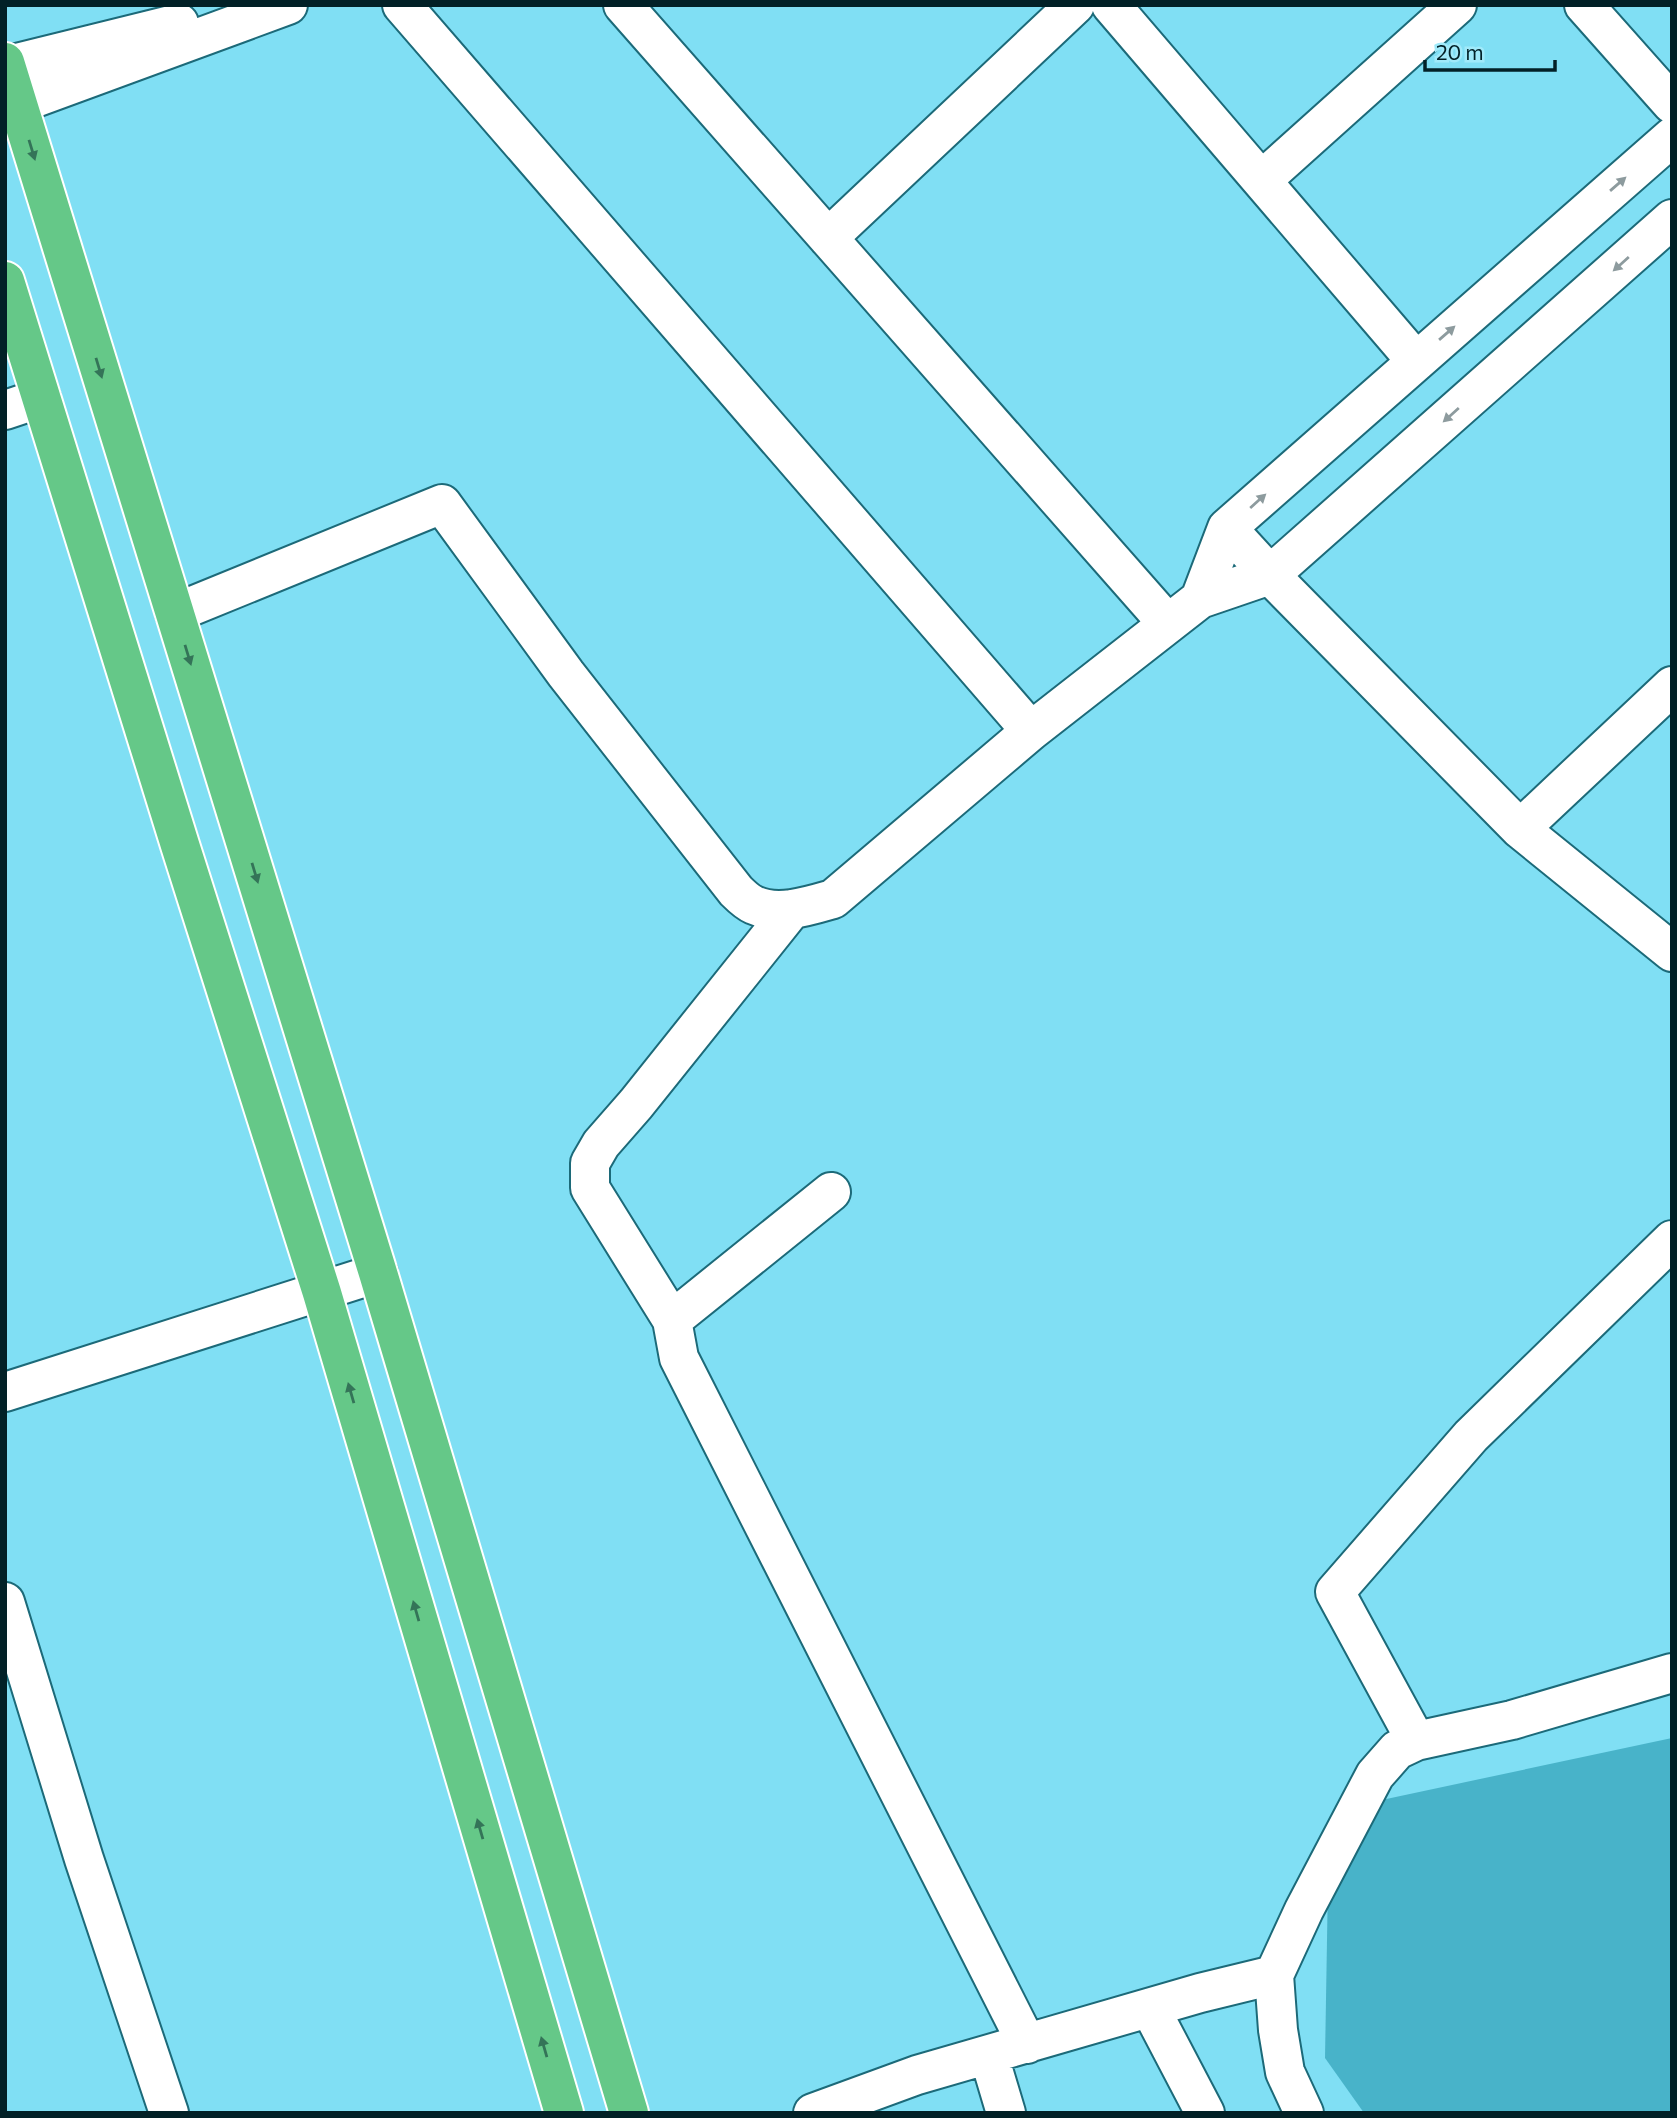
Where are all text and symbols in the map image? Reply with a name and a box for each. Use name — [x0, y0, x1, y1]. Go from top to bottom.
scale bar — [1425, 28, 1554, 72]
text: 20 m — [1436, 39, 1484, 64]
one-way arrow — [27, 140, 37, 161]
one-way arrow — [1610, 177, 1627, 192]
one-way arrow — [1612, 256, 1630, 272]
one-way arrow — [1438, 325, 1456, 341]
one-way arrow — [94, 357, 105, 378]
one-way arrow — [1442, 407, 1459, 422]
one-way arrow — [1250, 493, 1267, 509]
one-way arrow — [184, 645, 194, 666]
one-way arrow — [251, 862, 261, 883]
one-way arrow — [346, 1382, 356, 1403]
one-way arrow — [410, 1600, 420, 1621]
one-way arrow — [474, 1818, 485, 1840]
one-way arrow — [539, 2037, 549, 2058]

